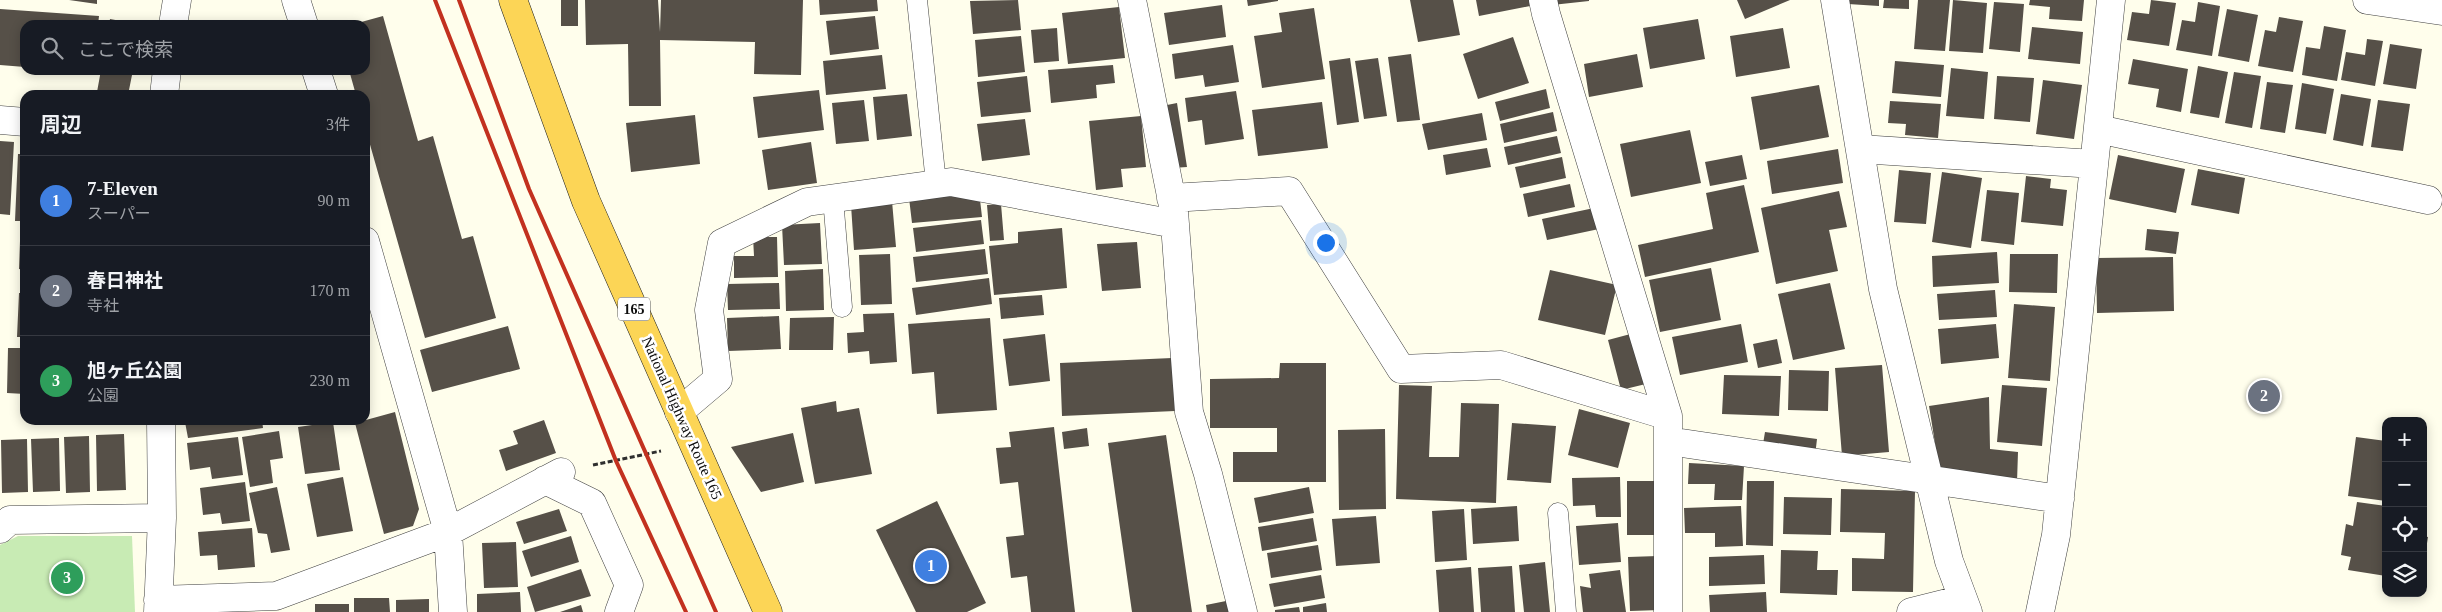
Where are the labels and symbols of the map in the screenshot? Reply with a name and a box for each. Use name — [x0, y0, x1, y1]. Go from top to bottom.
your location — [1313, 230, 1339, 256]
road number: 165 — [618, 298, 650, 320]
street label: National Highway Route 165 — [639, 334, 725, 502]
pin: 2 — [2248, 377, 2280, 415]
pin: 1 — [915, 547, 947, 585]
pin: 3 — [51, 559, 83, 597]

